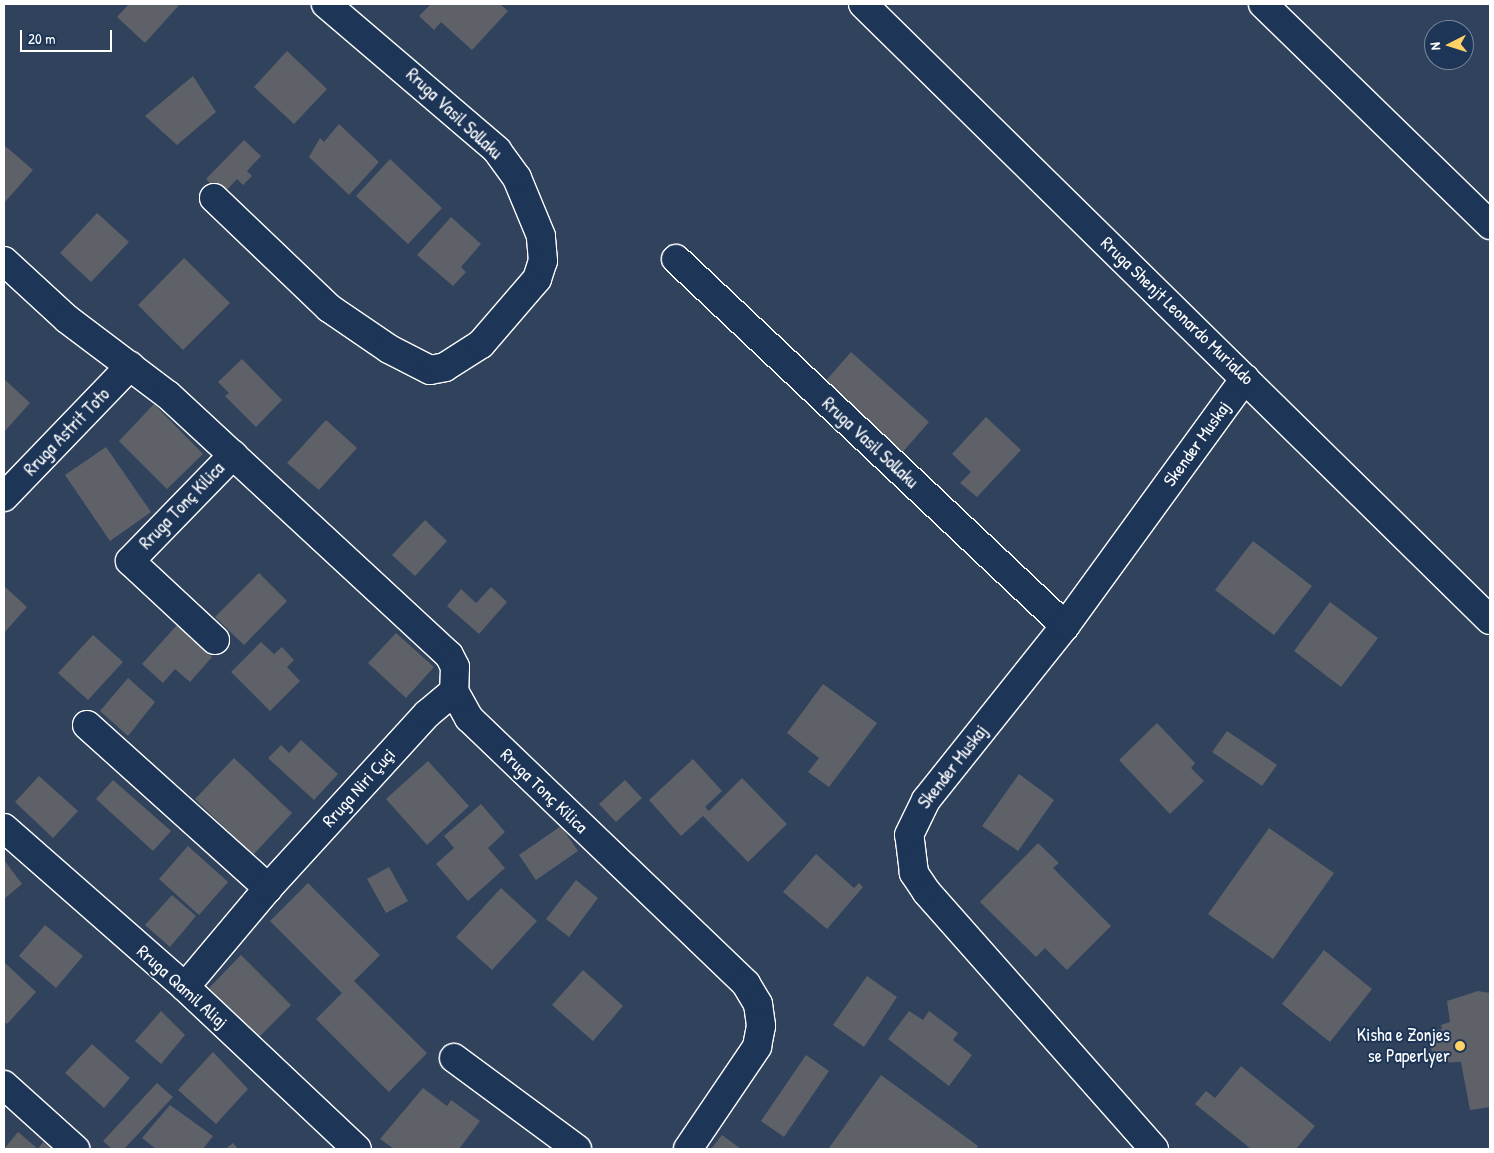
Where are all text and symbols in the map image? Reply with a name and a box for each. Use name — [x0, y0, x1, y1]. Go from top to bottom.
scale bar — [22, 20, 115, 52]
north arrow — [1424, 20, 1474, 70]
text: 20 m — [28, 28, 55, 49]
text: N — [1425, 42, 1444, 51]
street label: Rruga Vasil Sollaku — [401, 64, 507, 164]
street label: Rruga Shenjt Leonardo Murialdo — [1096, 232, 1258, 390]
street label: Rruga Astrit Toto — [20, 384, 114, 480]
street label: Rruga Vasil Sollaku — [817, 393, 923, 493]
street label: Skender Muskaj — [1159, 397, 1235, 491]
street label: Rruga Tonç Kilica — [135, 458, 229, 554]
street label: Skender Muskaj — [914, 721, 992, 813]
street label: Rruga Niri Çuçi — [318, 744, 400, 832]
street label: Rruga Tonç Kilica — [496, 744, 592, 838]
street label: Rruga Qamil Aliaj — [132, 941, 232, 1033]
place label: Kisha e Zonjes se Paperlyer — [1357, 1025, 1450, 1068]
marker: Kisha e Zonjes se Paperlyer — [1454, 1040, 1466, 1052]

